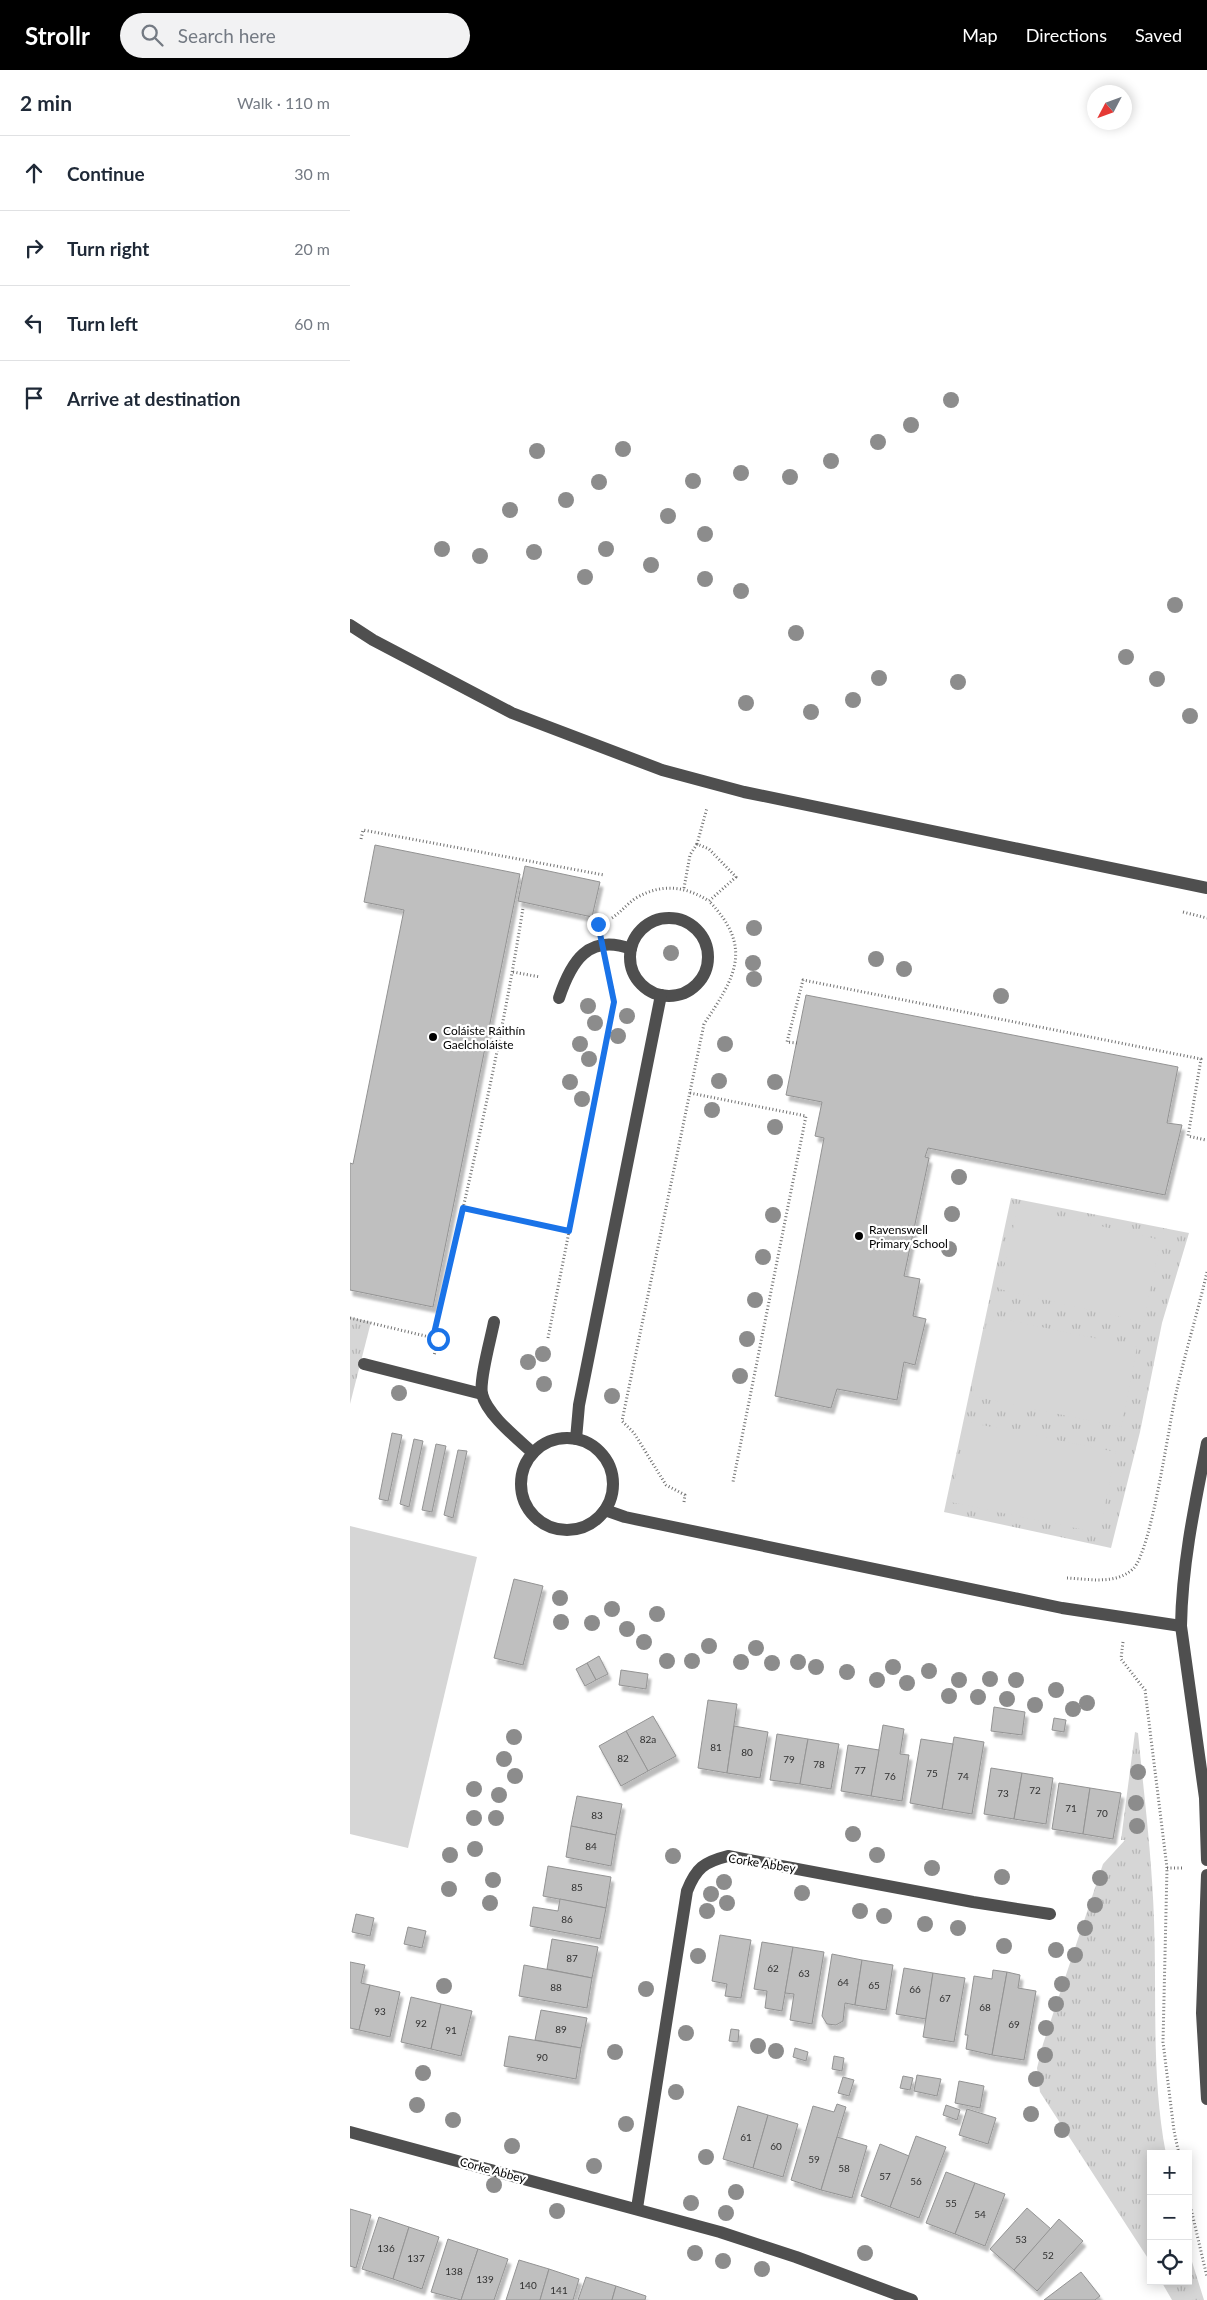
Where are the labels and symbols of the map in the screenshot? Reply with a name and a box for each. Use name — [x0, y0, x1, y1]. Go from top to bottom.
north arrow — [1087, 85, 1132, 130]
route end — [587, 913, 610, 936]
place label: Coláiste Ráithín Gaelcholáiste — [443, 1023, 525, 1052]
marker: Coláiste Ráithín Gaelcholáiste — [427, 1031, 439, 1043]
place label: Ravenswell Primary School — [869, 1222, 948, 1251]
marker: Ravenswell Primary School — [853, 1230, 865, 1242]
route start — [427, 1328, 450, 1351]
house number: 82a — [640, 1733, 656, 1745]
house number: 81 — [710, 1741, 722, 1753]
house number: 80 — [741, 1746, 753, 1758]
house number: 82 — [617, 1752, 629, 1764]
house number: 79 — [783, 1753, 795, 1765]
house number: 78 — [813, 1758, 825, 1770]
house number: 77 — [854, 1764, 866, 1776]
house number: 75 — [926, 1767, 938, 1779]
house number: 76 — [884, 1770, 896, 1782]
house number: 74 — [957, 1770, 969, 1782]
house number: 72 — [1029, 1784, 1041, 1796]
house number: 73 — [997, 1787, 1009, 1799]
house number: 71 — [1065, 1802, 1077, 1814]
house number: 70 — [1096, 1807, 1108, 1819]
house number: 83 — [591, 1809, 603, 1821]
house number: 84 — [585, 1840, 597, 1852]
street label: Corke Abbey — [727, 1850, 797, 1876]
house number: 85 — [571, 1881, 583, 1893]
house number: 86 — [561, 1913, 573, 1925]
house number: 87 — [566, 1952, 578, 1964]
house number: 62 — [767, 1962, 779, 1974]
house number: 63 — [798, 1967, 810, 1979]
house number: 64 — [837, 1976, 849, 1988]
house number: 65 — [868, 1979, 880, 1991]
house number: 88 — [550, 1981, 562, 1993]
house number: 66 — [909, 1983, 921, 1995]
house number: 67 — [939, 1992, 951, 2004]
house number: 68 — [979, 2001, 991, 2013]
house number: 93 — [374, 2005, 386, 2017]
house number: 92 — [415, 2017, 427, 2029]
house number: 69 — [1008, 2018, 1020, 2030]
house number: 89 — [555, 2023, 567, 2035]
house number: 91 — [445, 2024, 457, 2036]
house number: 90 — [536, 2051, 548, 2063]
house number: 61 — [740, 2131, 752, 2143]
house number: 60 — [770, 2140, 782, 2152]
house number: 59 — [808, 2153, 820, 2165]
street label: Corke Abbey — [458, 2154, 528, 2186]
house number: 58 — [838, 2162, 850, 2174]
house number: 57 — [879, 2170, 891, 2182]
house number: 56 — [910, 2175, 922, 2187]
house number: 55 — [945, 2197, 957, 2209]
house number: 54 — [974, 2208, 986, 2220]
house number: 53 — [1015, 2233, 1027, 2245]
house number: 136 — [377, 2242, 395, 2254]
house number: 52 — [1042, 2249, 1054, 2261]
house number: 137 — [407, 2252, 425, 2264]
house number: 138 — [445, 2265, 463, 2277]
house number: 139 — [476, 2273, 494, 2285]
house number: 140 — [519, 2279, 537, 2291]
house number: 141 — [550, 2284, 568, 2296]

